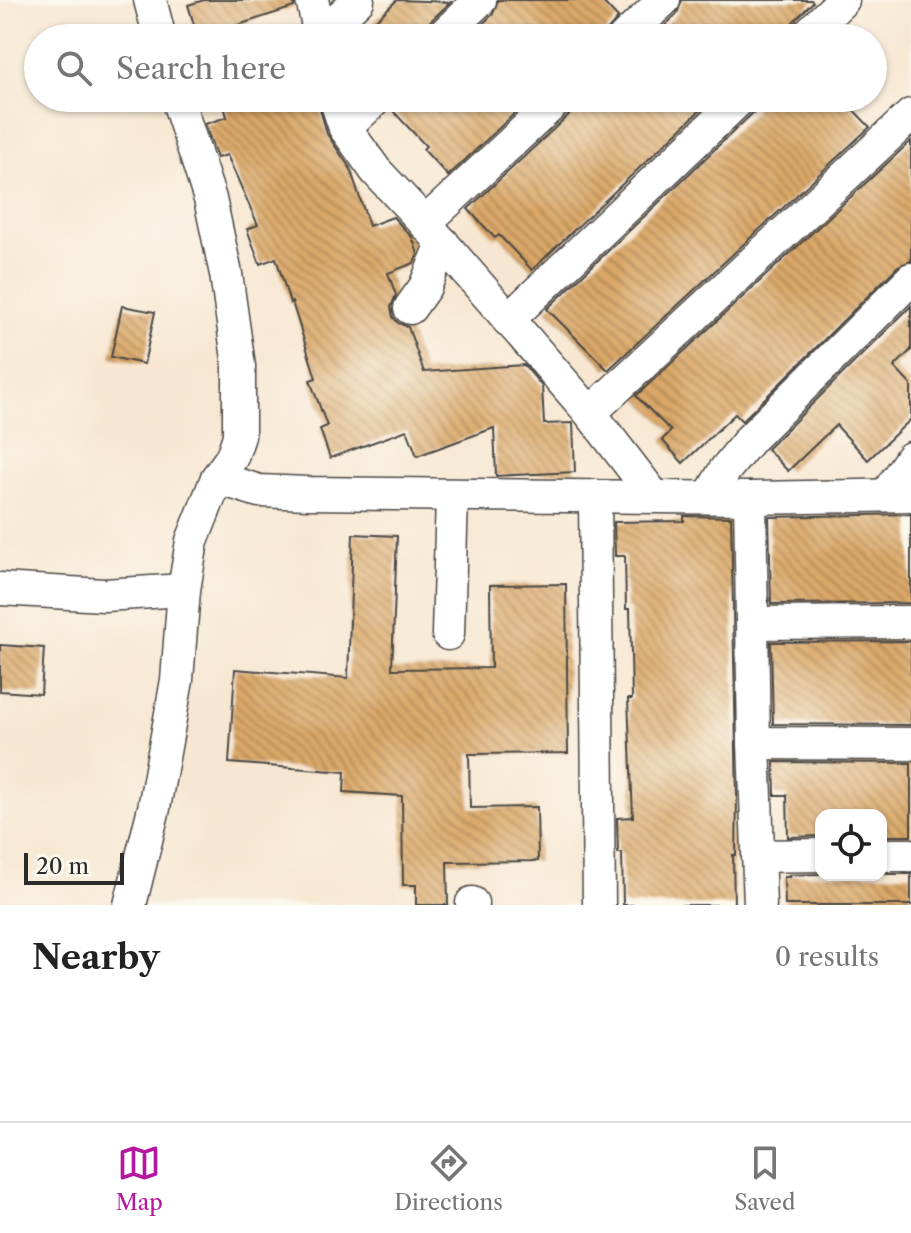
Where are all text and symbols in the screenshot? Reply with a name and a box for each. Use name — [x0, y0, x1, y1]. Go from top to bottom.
search box — [24, 24, 887, 112]
icon: search — [52, 46, 96, 90]
text: Search here — [116, 50, 286, 87]
map controls — [815, 809, 887, 881]
button: locate — [815, 809, 887, 881]
scale bar — [24, 849, 124, 885]
text: 20 m — [36, 853, 89, 880]
text: Nearby — [32, 936, 160, 978]
text: 0 results — [775, 941, 879, 973]
tab: Map — [116, 1141, 163, 1216]
tab: Directions — [394, 1141, 503, 1216]
tab: Saved — [734, 1141, 795, 1216]

